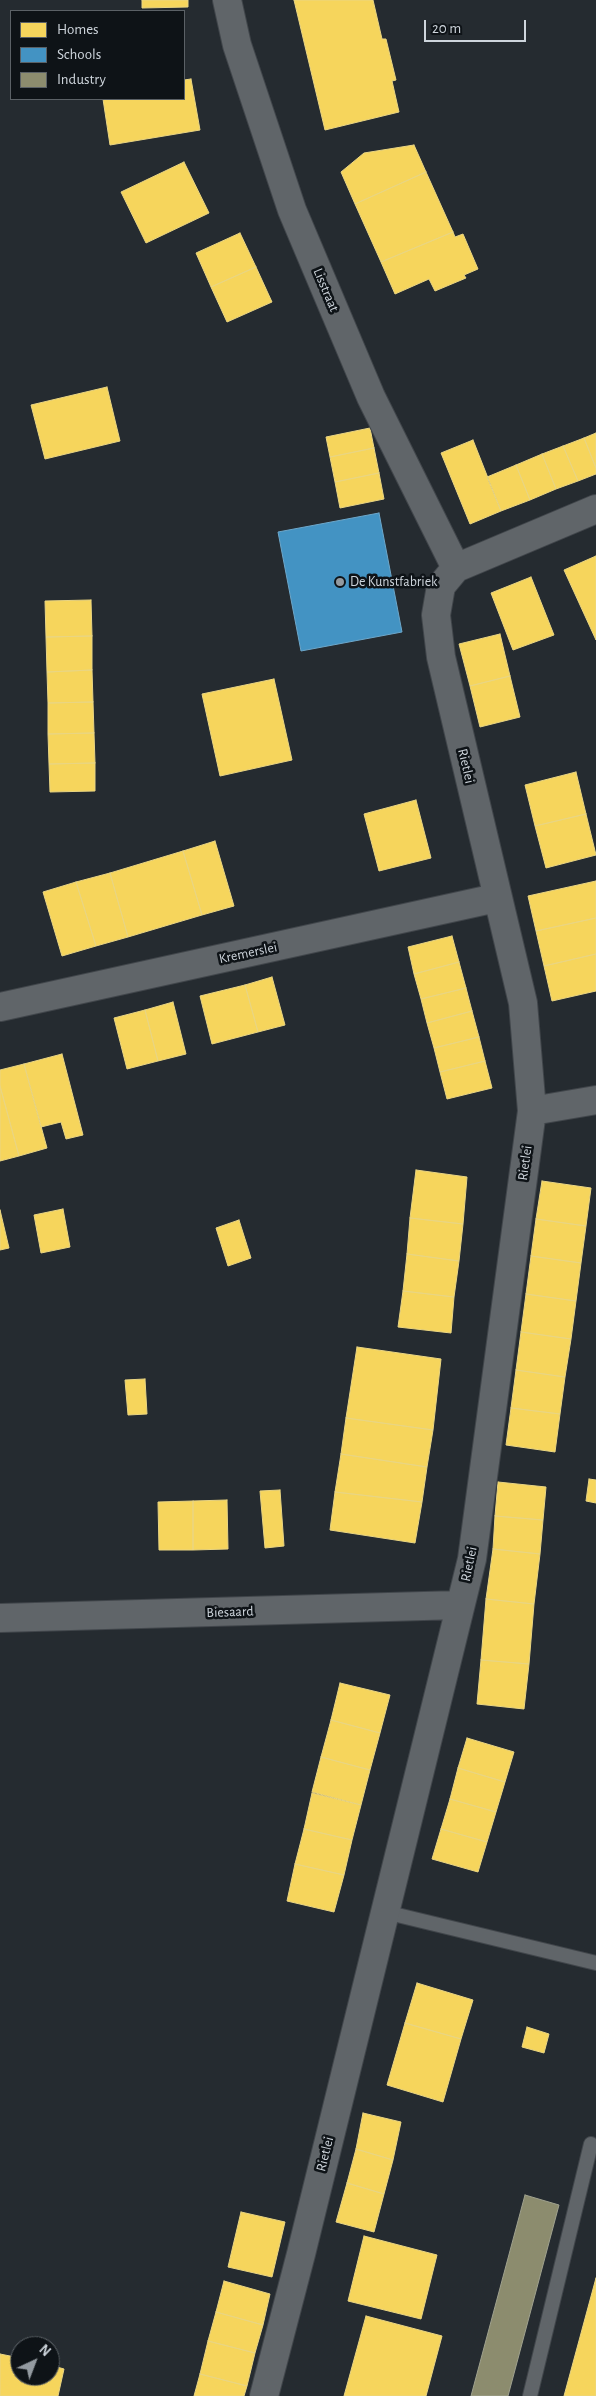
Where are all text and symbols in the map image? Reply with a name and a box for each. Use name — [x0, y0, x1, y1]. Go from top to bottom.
legend — [10, 10, 185, 100]
scale bar — [426, 10, 528, 42]
text: 20 m — [432, 21, 461, 36]
text: Homes — [57, 22, 99, 37]
text: Schools — [57, 47, 101, 62]
text: Industry — [57, 72, 106, 87]
street label: Lisstraat — [309, 266, 343, 314]
place label: De Kunstfabriek — [350, 574, 437, 590]
marker: De Kunstfabriek — [334, 576, 346, 588]
street label: Rietlei — [454, 747, 478, 785]
street label: Kremerslei — [217, 939, 279, 967]
street label: Rietlei — [514, 1144, 536, 1182]
street label: Rietlei — [457, 1545, 481, 1583]
street label: Biesaard — [206, 1603, 254, 1621]
street label: Rietlei — [313, 2135, 337, 2173]
north arrow — [10, 2336, 60, 2386]
text: N — [36, 2342, 53, 2359]

